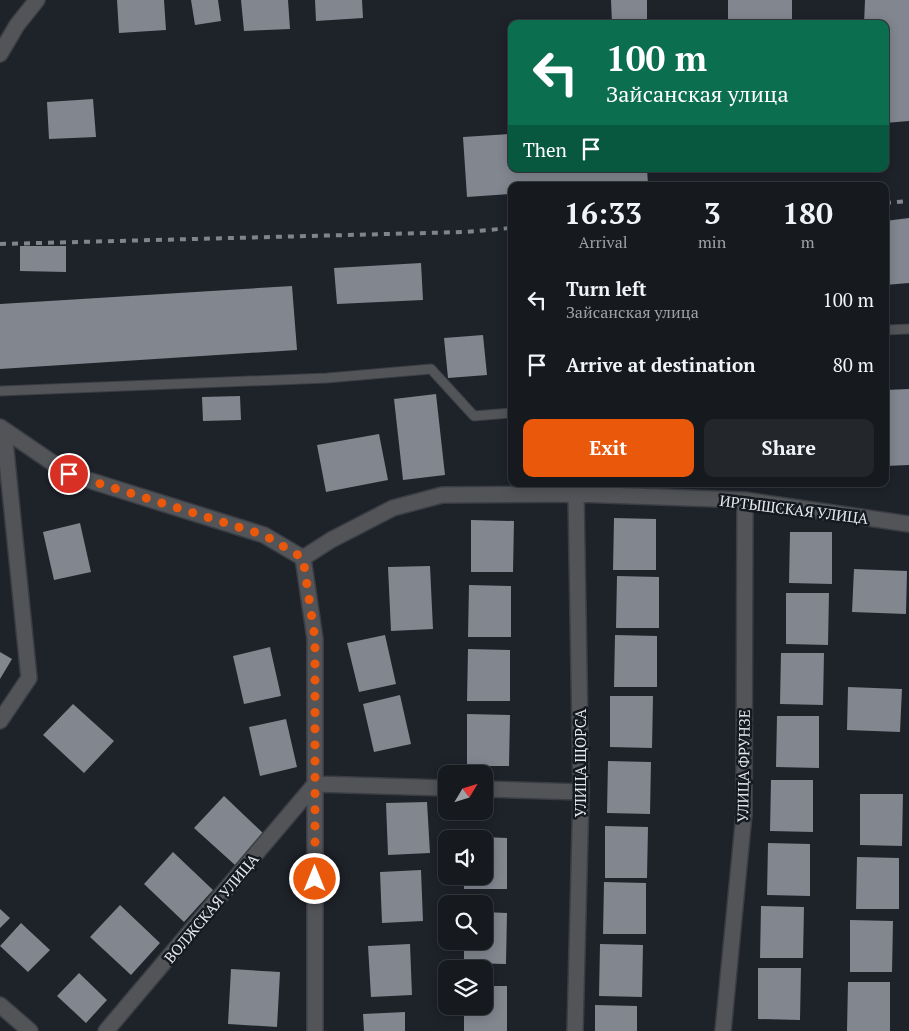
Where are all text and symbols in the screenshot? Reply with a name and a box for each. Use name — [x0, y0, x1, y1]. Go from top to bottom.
text: 100 m — [606, 35, 707, 81]
icon: left — [523, 40, 588, 105]
text: Зайсанская улица — [606, 79, 789, 108]
icon: arrive — [577, 135, 605, 163]
text: Then — [523, 137, 567, 162]
text: 16:33 — [564, 193, 642, 233]
text: 3 — [704, 193, 721, 233]
text: 180 — [782, 193, 833, 233]
text: Arrival — [578, 231, 628, 253]
text: min — [698, 231, 726, 253]
text: m — [801, 231, 814, 253]
text: Turn left — [566, 276, 647, 301]
icon: left — [523, 286, 551, 314]
text: 100 m — [823, 287, 874, 312]
text: Зайсанская улица — [566, 301, 699, 323]
icon: arrive — [523, 351, 551, 379]
text: Arrive at destination — [566, 352, 755, 377]
text: 80 m — [833, 352, 874, 377]
button: Exit — [523, 419, 694, 477]
button: Share — [704, 419, 874, 477]
pin — [48, 453, 90, 495]
icon: arrive — [55, 460, 83, 488]
street label: ИРТЫШСКАЯ УЛИЦА — [719, 490, 870, 528]
street label: УЛИЦА ЩОРСА — [570, 708, 590, 817]
street label: УЛИЦА ФРУНЗЕ — [732, 709, 754, 823]
north arrow — [438, 765, 492, 820]
map controls — [438, 765, 493, 1015]
button: sound — [438, 830, 493, 885]
street label: ВОЛЖСКАЯ УЛИЦА — [159, 849, 263, 967]
position arrow — [288, 852, 340, 904]
button: search — [438, 895, 493, 950]
button: layers — [438, 960, 493, 1015]

